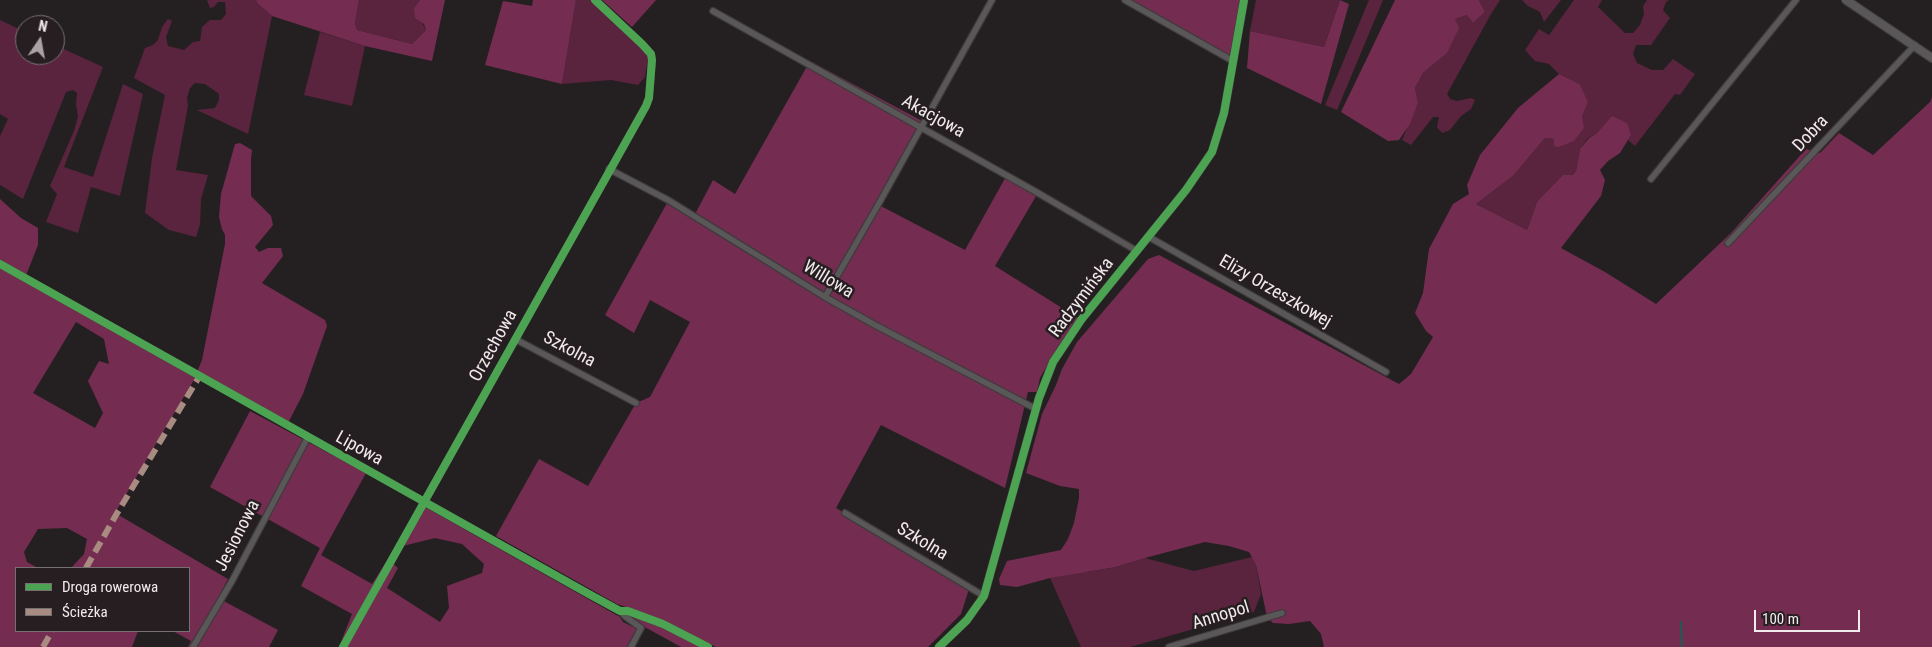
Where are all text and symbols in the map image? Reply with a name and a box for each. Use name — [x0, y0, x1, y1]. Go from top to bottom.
north arrow — [15, 15, 65, 65]
text: N — [37, 18, 49, 35]
street label: Akacjowa — [898, 91, 968, 143]
street label: Dobra — [1789, 111, 1833, 157]
street label: Elizy Orzeszkowej — [1215, 251, 1335, 333]
street label: Radzymińska — [1045, 254, 1119, 342]
street label: Willowa — [799, 256, 857, 304]
street label: Orzechowa — [465, 306, 523, 386]
street label: Szkolna — [539, 327, 599, 373]
street label: Lipowa — [331, 427, 387, 471]
street label: Jesionowa — [211, 497, 265, 575]
street label: Szkolna — [892, 518, 952, 566]
legend — [15, 567, 190, 632]
text: Droga rowerowa — [62, 578, 158, 596]
street label: Annopol — [1190, 597, 1252, 635]
scale bar — [1757, 600, 1863, 632]
text: Ścieżka — [62, 603, 108, 621]
text: 100 m — [1762, 610, 1799, 628]

